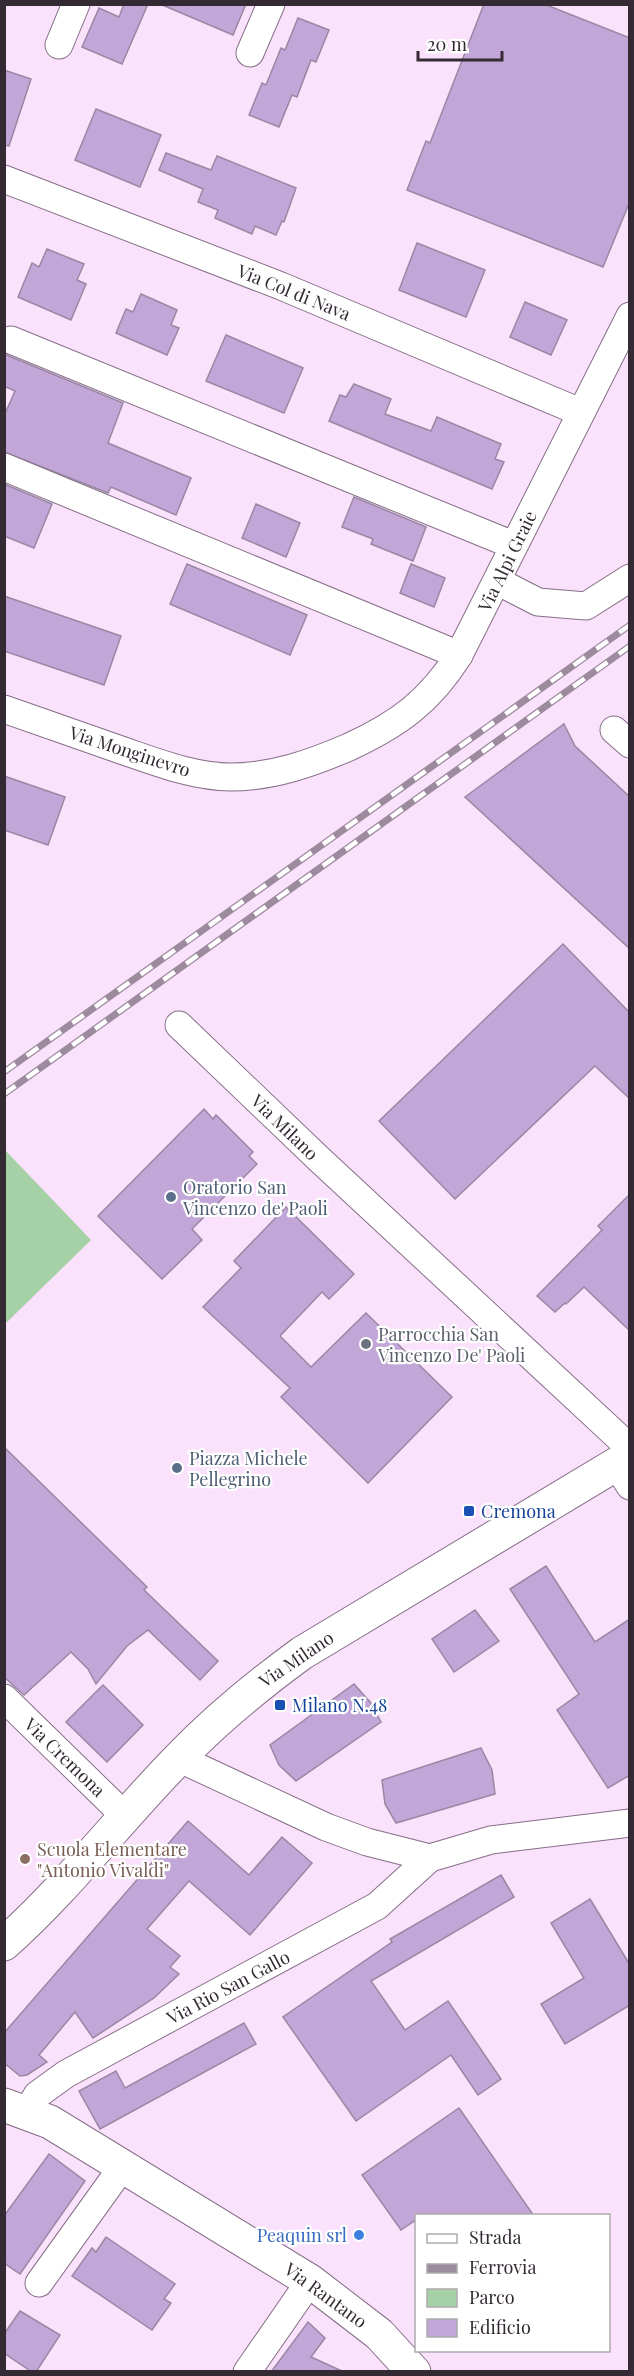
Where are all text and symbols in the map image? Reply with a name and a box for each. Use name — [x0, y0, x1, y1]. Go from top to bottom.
scale bar — [418, 24, 502, 62]
text: 20 m — [427, 32, 467, 56]
street label: Via Col di Nava — [233, 258, 354, 326]
street label: Via Alpi Graie — [472, 507, 542, 616]
street label: Via Monginevro — [65, 720, 194, 782]
street label: Via Milano — [245, 1088, 324, 1165]
place label: Oratorio San Vincenzo de' Paoli — [182, 1175, 328, 1220]
marker: Oratorio San Vincenzo de' Paoli — [164, 1190, 178, 1204]
place label: Parrocchia San Vincenzo De' Paoli — [377, 1322, 525, 1367]
marker: Parrocchia San Vincenzo De' Paoli — [359, 1337, 373, 1351]
place label: Piazza Michele Pellegrino — [189, 1446, 308, 1491]
marker: Piazza Michele Pellegrino — [170, 1461, 184, 1475]
place label: Cremona — [481, 1499, 556, 1523]
marker: Cremona — [462, 1504, 476, 1518]
street label: Via Milano — [253, 1625, 338, 1693]
place label: Milano N.48 — [292, 1693, 387, 1717]
marker: Milano N.48 — [273, 1698, 287, 1712]
street label: Via Cremona — [19, 1712, 111, 1802]
place label: Scuola Elementare "Antonio Vivaldi" — [37, 1837, 187, 1882]
marker: Scuola Elementare "Antonio Vivaldi" — [18, 1852, 32, 1866]
street label: Via Rio San Gallo — [161, 1944, 294, 2030]
legend — [415, 2214, 610, 2352]
place label: Peaquin srl — [257, 2223, 347, 2247]
text: Strada — [469, 2225, 522, 2249]
marker: Peaquin srl — [352, 2228, 366, 2242]
text: Ferrovia — [469, 2255, 536, 2279]
street label: Via Rantano — [279, 2256, 372, 2333]
text: Parco — [469, 2285, 515, 2309]
text: Edificio — [469, 2315, 531, 2339]

